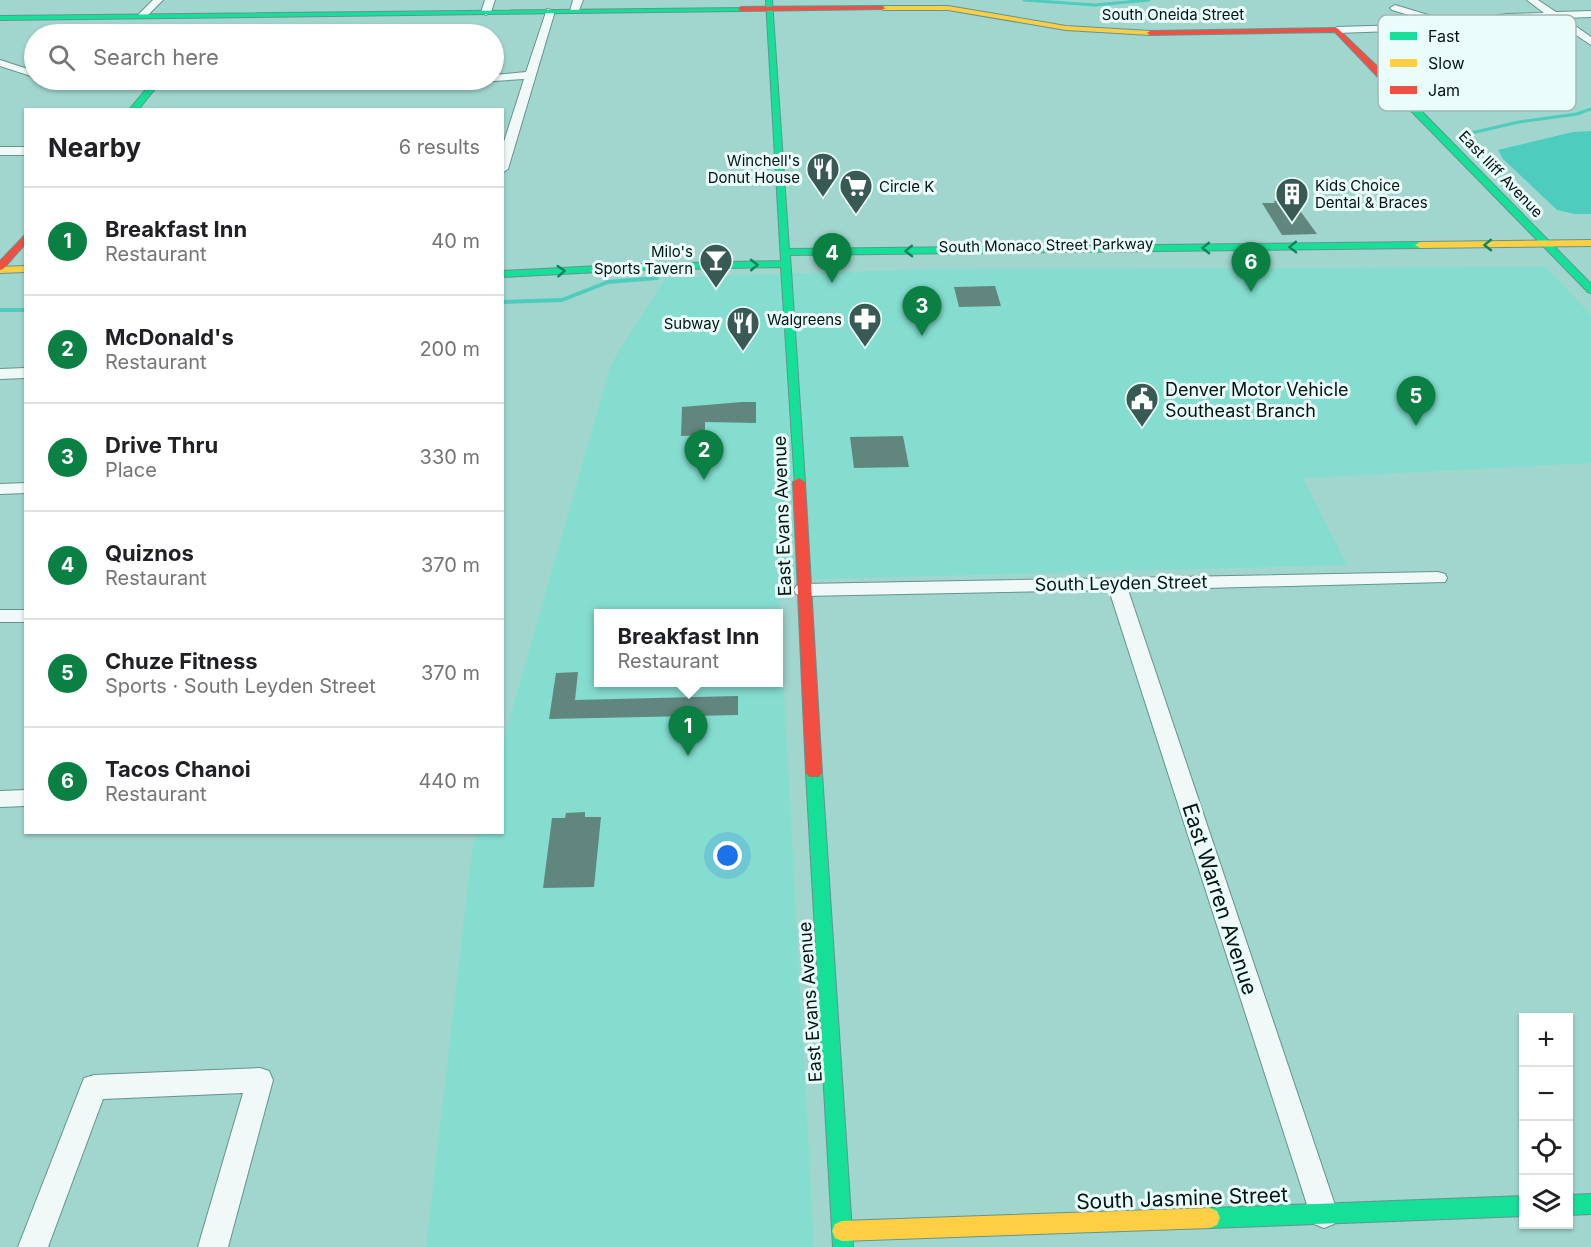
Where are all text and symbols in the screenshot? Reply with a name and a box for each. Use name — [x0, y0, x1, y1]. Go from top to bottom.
street label: South Oneida Street — [1102, 5, 1244, 24]
legend — [1378, 15, 1576, 111]
search box — [24, 24, 504, 90]
text: Fast — [1428, 26, 1460, 46]
icon: search — [45, 41, 78, 74]
text: Search here — [93, 44, 219, 70]
text: Slow — [1428, 53, 1465, 73]
text: Jam — [1428, 80, 1460, 100]
street label: East Iliff Avenue — [1455, 127, 1547, 221]
text: Nearby — [48, 132, 141, 163]
text: 6 results — [399, 135, 480, 159]
place label: Winchell's Donut House — [708, 151, 800, 187]
restaurant icon: Winchell's Donut House — [805, 151, 841, 198]
supermarket icon: Circle K — [838, 168, 874, 215]
building icon: Kids Choice Dental & Braces — [1274, 176, 1310, 223]
place label: Kids Choice Dental & Braces — [1315, 176, 1428, 212]
place label: Circle K — [879, 177, 934, 196]
text: Breakfast Inn — [105, 216, 247, 242]
text: 1 — [63, 229, 72, 253]
text: 40 m — [431, 229, 480, 253]
pin: 4 — [812, 234, 852, 283]
street label: South Monaco Street Parkway — [939, 234, 1154, 256]
one-way arrow — [1483, 239, 1492, 251]
one-way arrow — [1288, 241, 1297, 253]
text: Restaurant — [105, 242, 207, 266]
place label: Milo's Sports Tavern — [594, 242, 693, 278]
bar icon: Milo's Sports Tavern — [698, 242, 734, 289]
one-way arrow — [1202, 242, 1211, 254]
pin: 6 — [1232, 242, 1270, 292]
one-way arrow — [904, 245, 913, 257]
one-way arrow — [750, 259, 759, 271]
one-way arrow — [556, 265, 565, 278]
pin: 3 — [902, 286, 942, 336]
pharmacy icon: Walgreens — [847, 301, 883, 348]
restaurant icon: Subway — [725, 305, 761, 352]
place label: Walgreens — [767, 310, 842, 329]
place label: Subway — [664, 314, 721, 333]
text: McDonald's — [105, 324, 234, 350]
text: 2 — [61, 337, 74, 361]
text: 200 m — [419, 337, 480, 361]
text: Restaurant — [105, 350, 207, 374]
pin: 5 — [1396, 376, 1436, 426]
place label: Denver Motor Vehicle Southeast Branch — [1165, 379, 1349, 421]
public building icon: Denver Motor Vehicle Southeast Branch — [1124, 381, 1160, 428]
pin: 2 — [684, 430, 724, 480]
text: Drive Thru — [105, 432, 218, 458]
street label: East Evans Avenue — [769, 435, 795, 597]
text: 3 — [61, 445, 74, 469]
text: 330 m — [420, 445, 480, 469]
text: Place — [105, 458, 157, 482]
text: Quiznos — [105, 540, 194, 566]
text: 4 — [61, 553, 74, 577]
text: 370 m — [421, 553, 480, 577]
text: Restaurant — [105, 566, 207, 590]
street label: South Leyden Street — [1034, 571, 1208, 595]
popup — [594, 609, 783, 687]
text: Breakfast Inn — [617, 623, 760, 649]
text: Chuze Fitness — [105, 648, 258, 674]
text: Restaurant — [617, 649, 719, 673]
text: 5 — [61, 661, 74, 685]
text: 370 m — [421, 661, 480, 685]
text: Sports · South Leyden Street — [105, 674, 376, 698]
pin: 1 — [668, 706, 708, 756]
text: Tacos Chanoi — [105, 756, 251, 782]
text: 6 — [61, 769, 74, 793]
text: 440 m — [418, 769, 480, 793]
text: Restaurant — [105, 782, 207, 806]
street label: East Warren Avenue — [1177, 800, 1263, 998]
your location — [713, 841, 742, 870]
street label: East Evans Avenue — [794, 921, 826, 1083]
map controls — [1519, 1013, 1573, 1229]
button: + — [1519, 1013, 1573, 1067]
button: − — [1519, 1067, 1573, 1121]
button: locate — [1519, 1121, 1573, 1175]
button: layers — [1519, 1175, 1573, 1229]
street label: South Jasmine Street — [1076, 1182, 1288, 1214]

